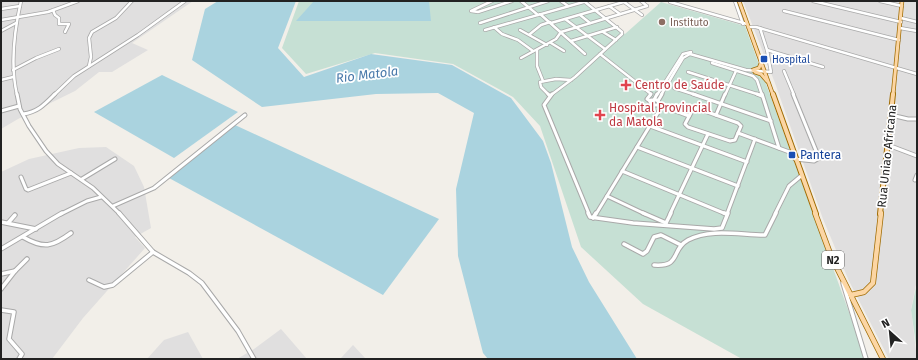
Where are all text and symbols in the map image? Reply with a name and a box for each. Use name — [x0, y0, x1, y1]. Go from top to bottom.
marker: Instituto — [657, 17, 667, 27]
place label: Instituto — [670, 17, 709, 29]
marker: Hospital — [759, 54, 769, 64]
place label: Hospital — [772, 54, 810, 66]
water label: Rio Matola — [335, 63, 399, 86]
place label: Centro de Saúde — [635, 78, 725, 92]
marker: Centro de Saúde — [620, 79, 632, 91]
place label: Hospital Provincial da Matola — [609, 101, 711, 129]
street label: Rua Uniao Africana — [875, 104, 899, 208]
marker: Hospital Provincial da Matola — [594, 109, 606, 121]
place label: Pantera — [800, 148, 841, 162]
marker: Pantera — [787, 150, 797, 160]
road number: N2 — [822, 251, 844, 269]
north arrow — [870, 312, 910, 352]
text: N — [879, 316, 892, 331]

